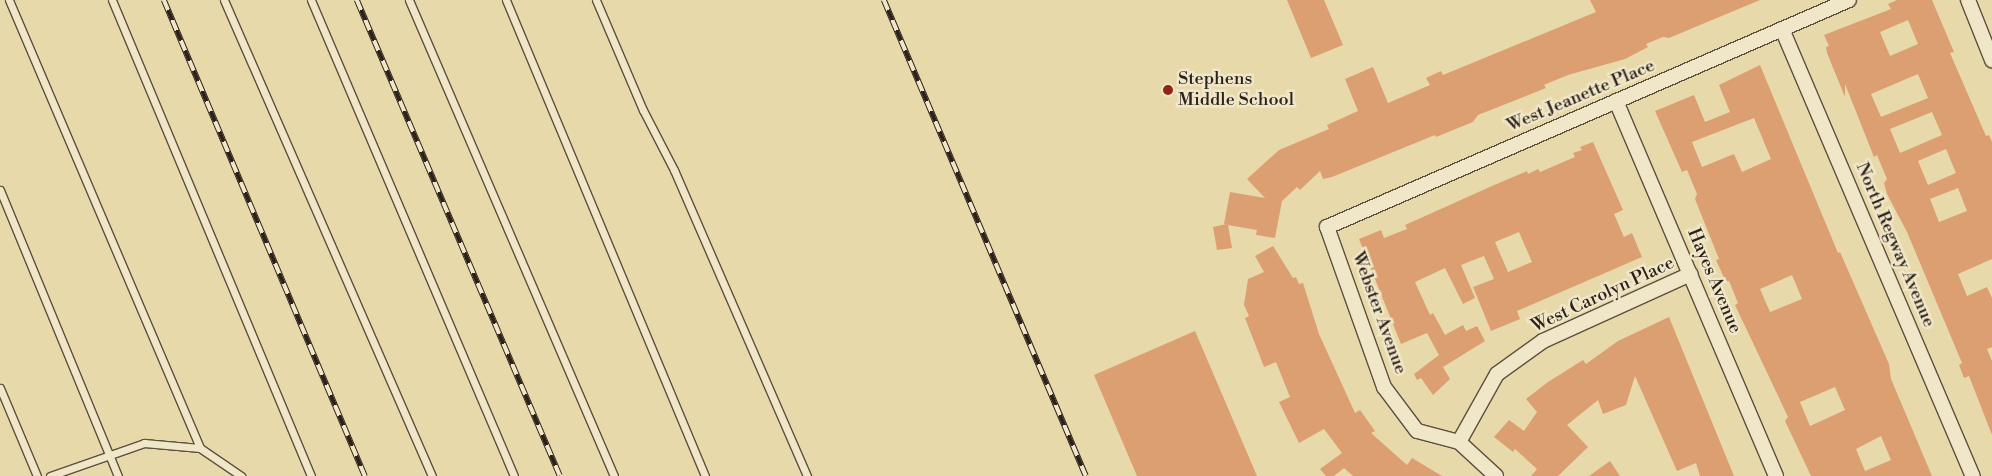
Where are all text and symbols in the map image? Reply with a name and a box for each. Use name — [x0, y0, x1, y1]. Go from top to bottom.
street label: West Jeanette Place — [1504, 55, 1658, 137]
place label: Stephens Middle School — [1178, 69, 1294, 112]
marker: Stephens Middle School — [1162, 84, 1174, 96]
street label: North Regway Avenue — [1851, 160, 1939, 330]
street label: Hayes Avenue — [1682, 225, 1746, 337]
street label: Webster Avenue — [1347, 249, 1411, 377]
street label: West Carolyn Place — [1528, 252, 1678, 338]

